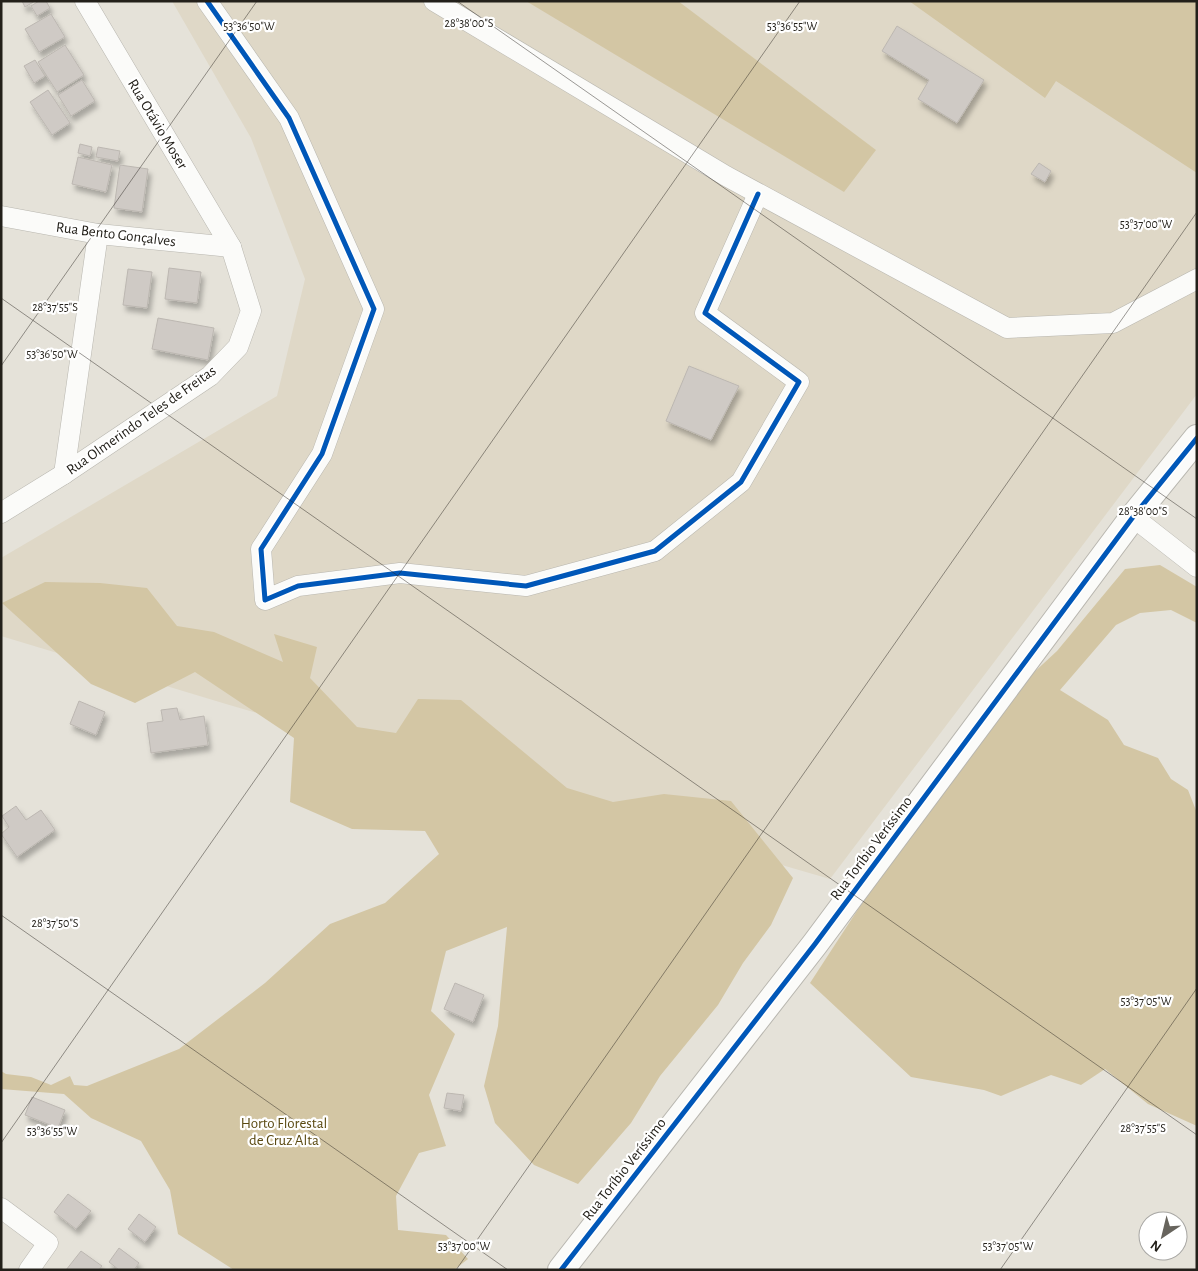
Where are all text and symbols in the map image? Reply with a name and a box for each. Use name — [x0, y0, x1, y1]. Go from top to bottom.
text: 28°38'00"S — [445, 17, 494, 29]
text: 53°36'50"W — [223, 20, 275, 32]
text: 53°36'55"W — [767, 20, 817, 32]
street label: Rua Otávio Moser — [125, 77, 190, 172]
text: 53°37'00"W — [1120, 218, 1172, 230]
street label: Rua Bento Gonçalves — [55, 220, 177, 249]
text: 28°37'55"S — [32, 301, 78, 313]
text: 53°36'50"W — [26, 348, 78, 360]
street label: Rua Olmerindo Teles de Freitas — [64, 363, 219, 478]
text: 28°38'00"S — [1119, 505, 1168, 517]
street label: Rua Toríbio Veríssimo — [828, 794, 915, 903]
text: 28°37'50"S — [32, 917, 79, 929]
text: 53°37'05"W — [1120, 995, 1172, 1007]
street label: Rua Toríbio Veríssimo — [580, 1115, 669, 1223]
park label: Horto Florestal de Cruz Alta — [241, 1116, 327, 1148]
text: 28°37'55"S — [1120, 1122, 1166, 1134]
text: 53°36'55"W — [27, 1125, 77, 1137]
north arrow — [1138, 1211, 1188, 1261]
text: N — [1148, 1237, 1164, 1254]
text: 53°37'00"W — [438, 1240, 490, 1252]
text: 53°37'05"W — [982, 1240, 1034, 1252]

